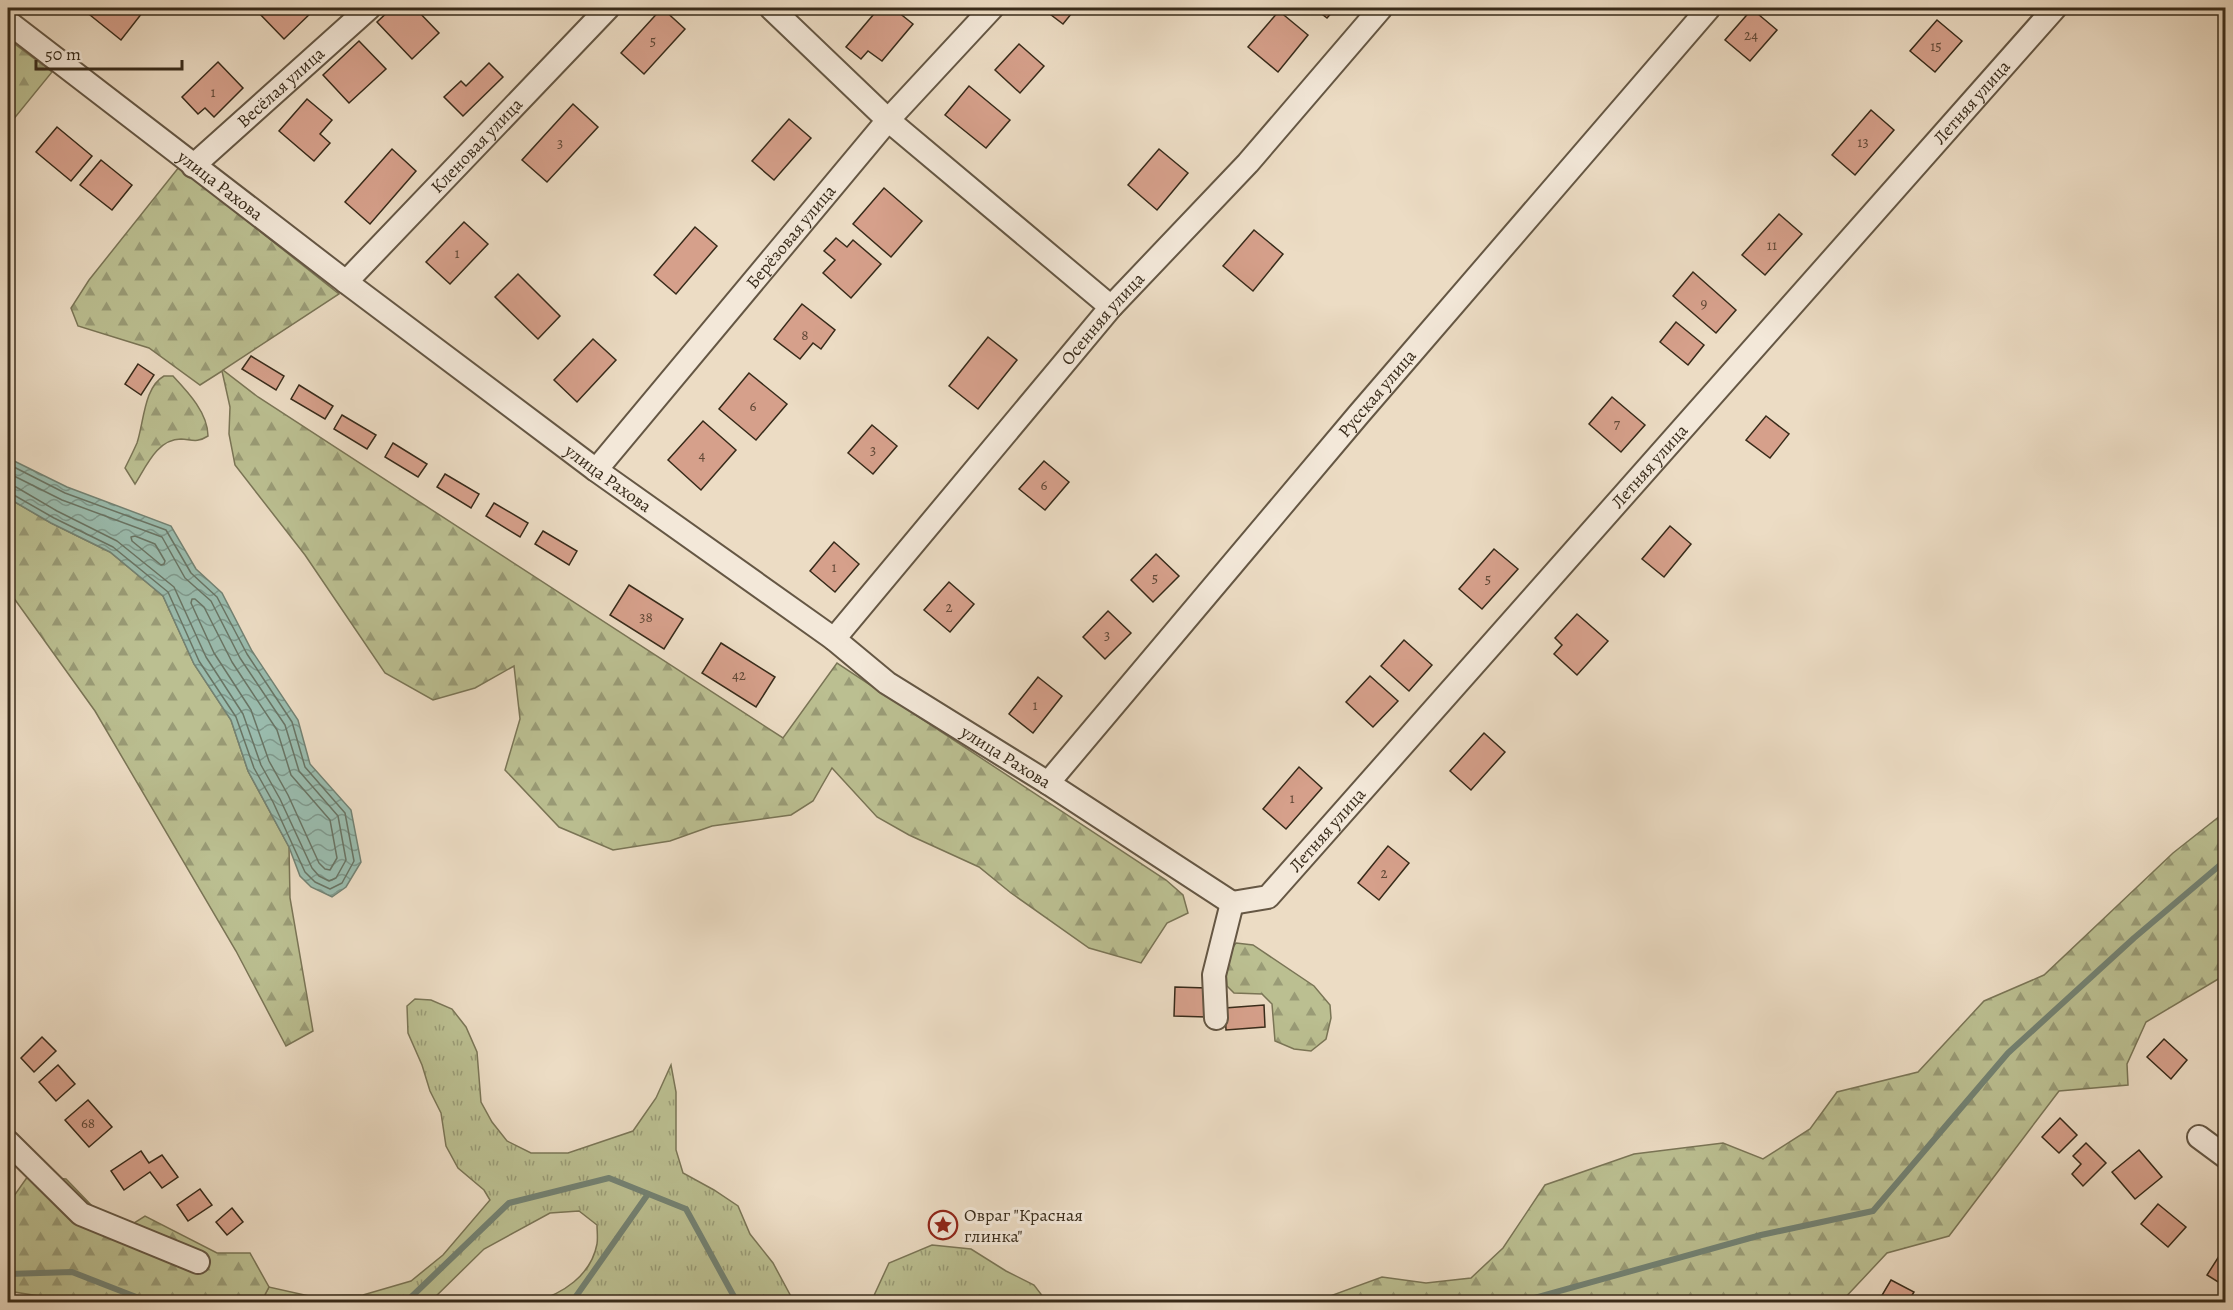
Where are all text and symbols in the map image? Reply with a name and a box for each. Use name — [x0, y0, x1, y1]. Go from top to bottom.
house number: 24 — [1744, 25, 1758, 45]
house number: 5 — [650, 31, 656, 51]
scale bar — [36, 33, 182, 71]
house number: 15 — [1930, 36, 1942, 56]
street label: Весёлая улица — [232, 41, 330, 133]
text: 50 m — [45, 42, 81, 66]
street label: Летняя улица — [1928, 54, 2016, 149]
house number: 1 — [210, 82, 216, 102]
street label: Кленовая улица — [425, 92, 528, 198]
house number: 13 — [1857, 132, 1869, 152]
house number: 3 — [557, 133, 563, 153]
street label: улица Рахова — [172, 144, 269, 226]
street label: Берёзовая улица — [740, 179, 842, 294]
house number: 11 — [1767, 235, 1777, 255]
house number: 1 — [454, 243, 460, 263]
street label: Осенняя улица — [1055, 267, 1150, 370]
house number: 9 — [1701, 293, 1708, 313]
house number: 8 — [801, 325, 809, 345]
street label: Русская улица — [1332, 344, 1422, 442]
house number: 6 — [750, 396, 757, 416]
house number: 7 — [1614, 414, 1621, 434]
street label: Летняя улица — [1606, 418, 1694, 513]
street label: улица Рахова — [559, 438, 657, 518]
house number: 3 — [870, 440, 876, 460]
house number: 4 — [699, 445, 706, 465]
house number: 6 — [1041, 475, 1048, 495]
house number: 1 — [831, 557, 837, 577]
house number: 5 — [1152, 568, 1158, 588]
house number: 5 — [1485, 569, 1491, 589]
house number: 2 — [945, 597, 953, 617]
house number: 38 — [639, 607, 653, 627]
house number: 3 — [1104, 625, 1110, 645]
house number: 42 — [732, 665, 746, 685]
house number: 1 — [1032, 695, 1038, 715]
street label: улица Рахова — [955, 719, 1056, 794]
street label: Летняя улица — [1284, 782, 1372, 877]
house number: 1 — [1289, 788, 1295, 808]
house number: 2 — [1380, 863, 1388, 883]
house number: 68 — [81, 1113, 95, 1133]
place label: Овраг "Красная глинка" — [964, 1203, 1083, 1248]
place icon: Овраг "Красная глинка" — [927, 1209, 959, 1241]

